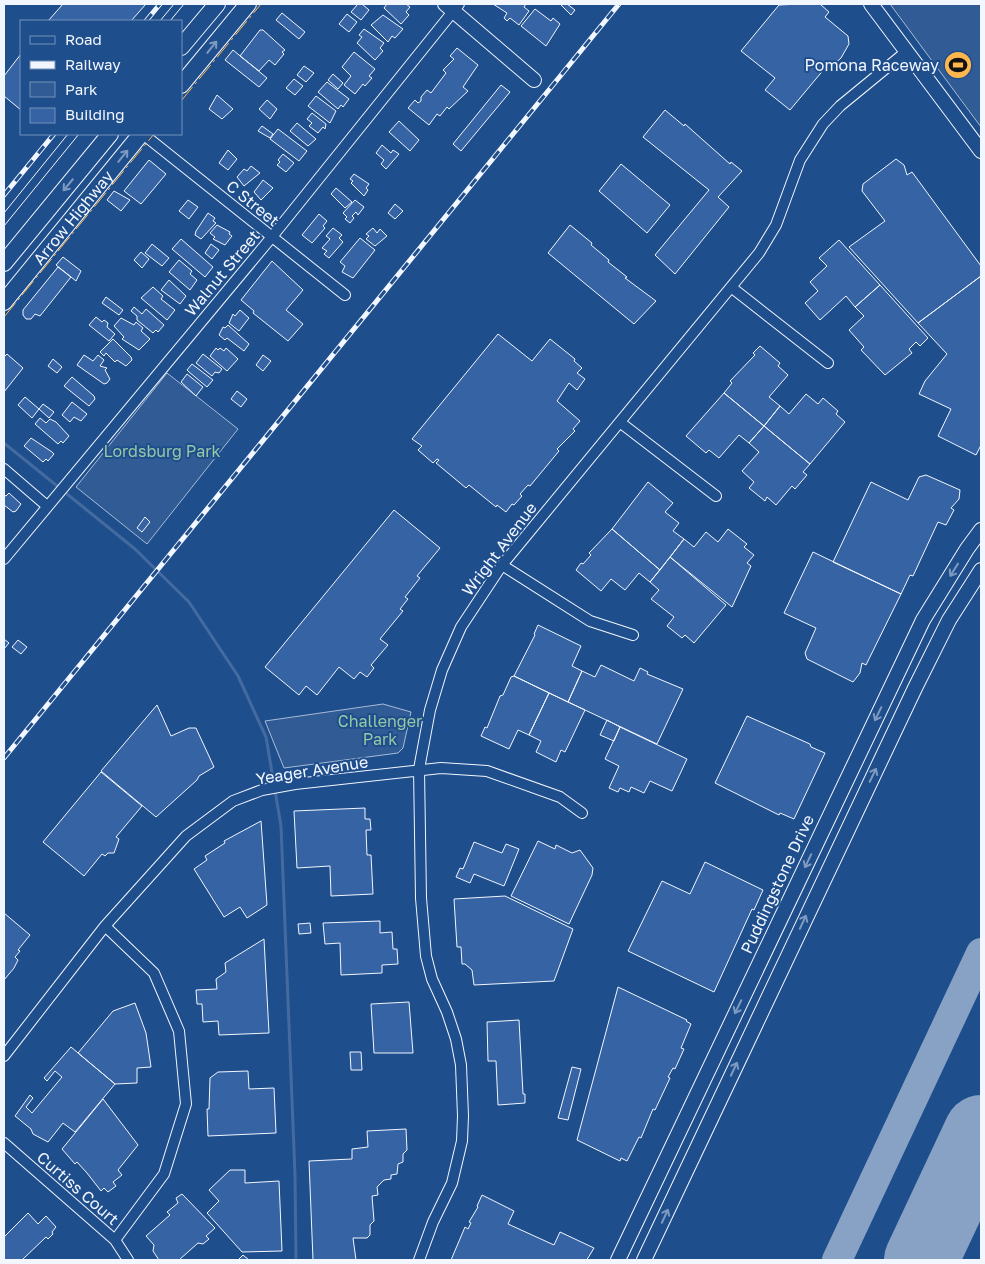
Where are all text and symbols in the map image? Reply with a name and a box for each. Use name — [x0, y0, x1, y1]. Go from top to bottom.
legend — [20, 20, 182, 135]
text: Road — [65, 30, 102, 48]
one-way arrow — [207, 41, 218, 54]
sports icon: Pomona Raceway — [943, 50, 973, 80]
text: Railway — [65, 55, 121, 73]
place label: Pomona Raceway — [805, 55, 939, 75]
text: Park — [65, 80, 98, 98]
text: Building — [65, 105, 125, 123]
one-way arrow — [118, 150, 129, 163]
street label: Arrow Highway — [29, 166, 117, 269]
street label: C Street — [223, 176, 283, 230]
one-way arrow — [63, 178, 74, 191]
street label: Walnut Street — [180, 226, 264, 320]
park label: Lordsburg Park — [103, 441, 221, 461]
street label: Wright Avenue — [457, 498, 541, 600]
one-way arrow — [948, 563, 958, 577]
one-way arrow — [872, 706, 882, 721]
park label: Challenger Park — [338, 711, 422, 749]
street label: Yeager Avenue — [255, 751, 369, 789]
one-way arrow — [869, 768, 878, 783]
street label: Puddingstone Drive — [736, 811, 818, 957]
one-way arrow — [803, 853, 813, 868]
one-way arrow — [798, 915, 808, 930]
one-way arrow — [733, 999, 743, 1014]
one-way arrow — [729, 1062, 739, 1077]
street label: Curtiss Court — [33, 1147, 123, 1229]
one-way arrow — [661, 1209, 670, 1224]

